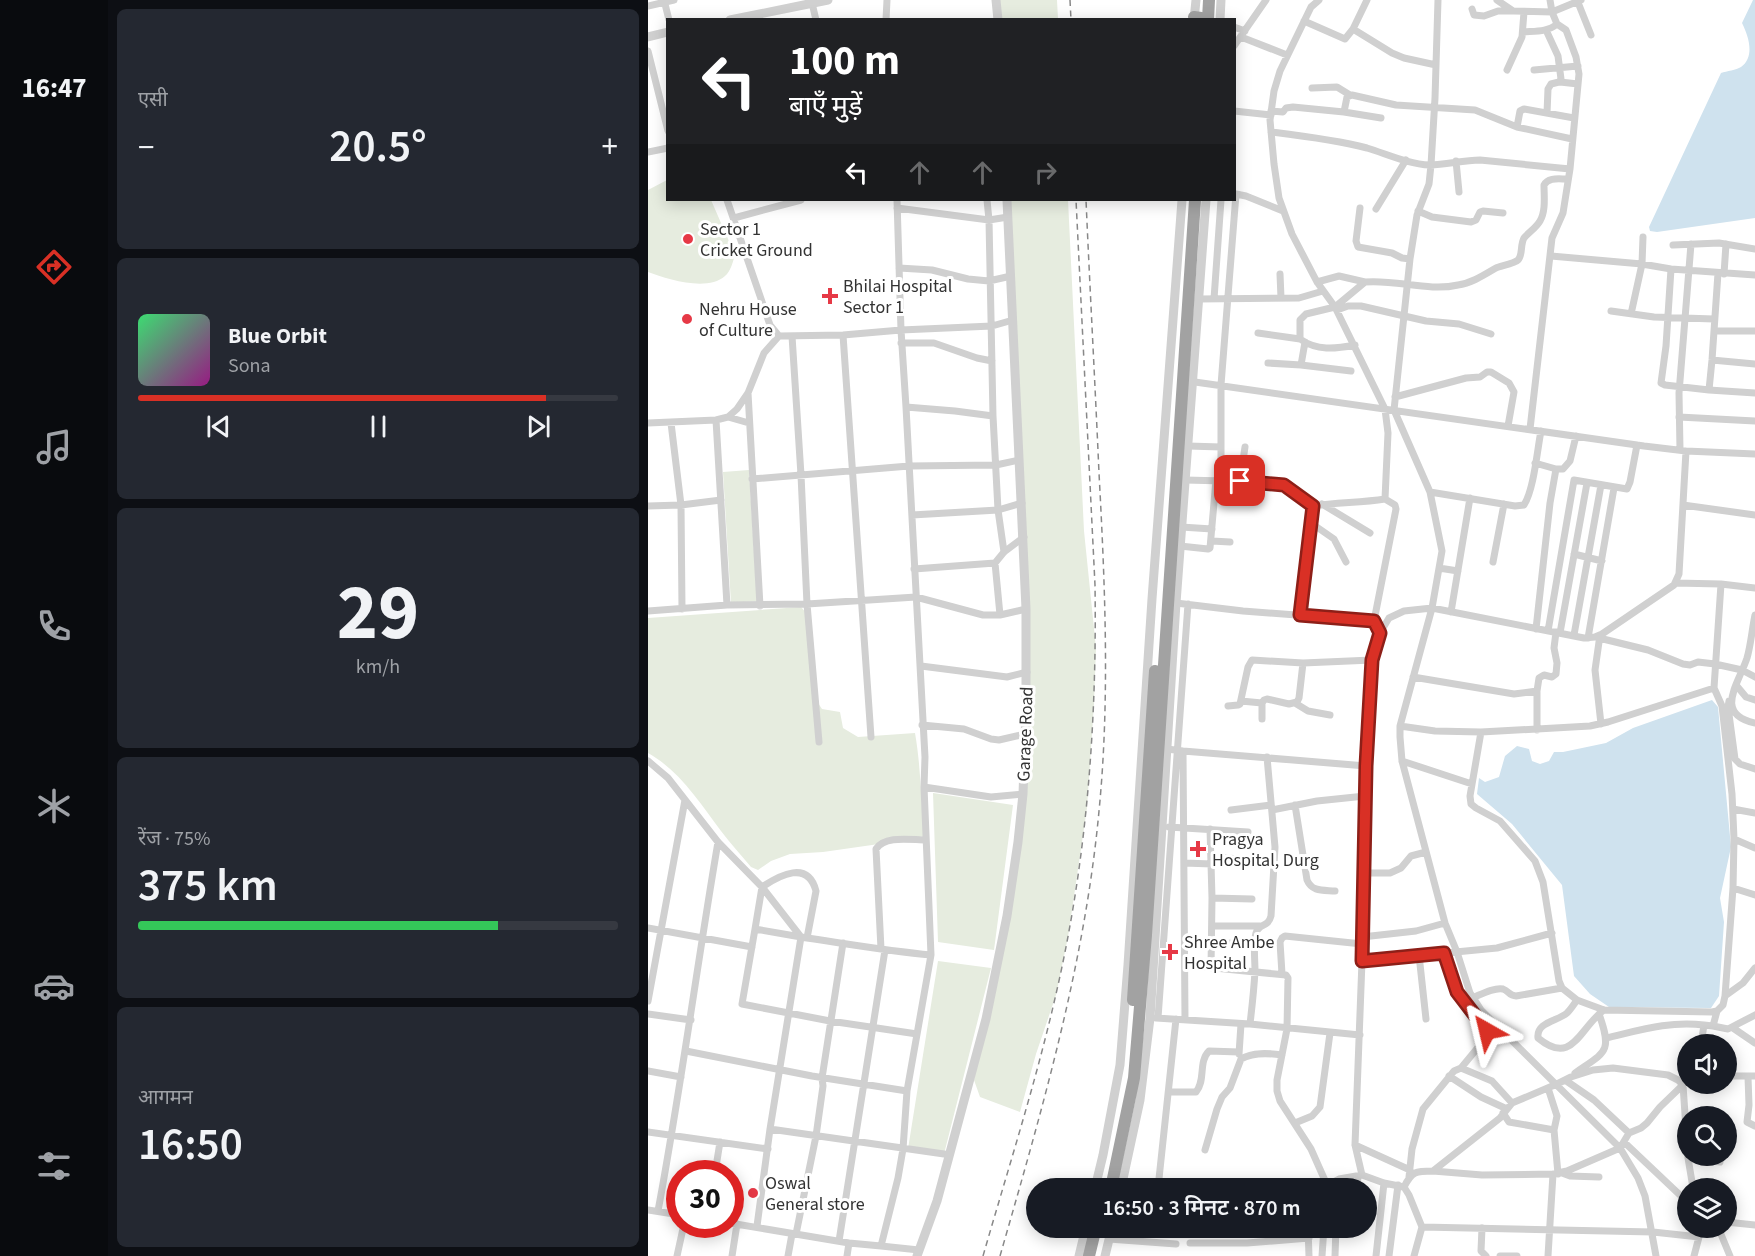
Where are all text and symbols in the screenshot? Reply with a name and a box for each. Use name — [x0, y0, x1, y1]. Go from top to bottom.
text: 100 m — [789, 31, 900, 91]
icon: left — [690, 42, 768, 120]
text: 16:47 — [21, 69, 87, 108]
text: एसी — [138, 86, 168, 114]
text: बाएँ मुड़ें — [789, 87, 862, 126]
text: 20.5° — [329, 115, 427, 179]
text: − — [138, 124, 154, 171]
text: + — [602, 124, 618, 171]
icon: left — [840, 156, 873, 189]
icon: ahead — [903, 156, 936, 189]
icon: ahead — [966, 156, 999, 189]
icon: right — [1029, 156, 1062, 189]
place label: Sector 1 Cricket Ground — [700, 217, 813, 263]
marker: Sector 1 Cricket Ground — [681, 232, 695, 246]
icon: directions — [33, 246, 75, 288]
place label: Bhilai Hospital Sector 1 — [843, 274, 952, 320]
marker: Bhilai Hospital Sector 1 — [821, 287, 839, 305]
place label: Nehru House of Culture — [699, 297, 797, 343]
marker: Nehru House of Culture — [680, 312, 694, 326]
text: Blue Orbit — [228, 320, 327, 352]
text: Sona — [228, 352, 271, 380]
icon: previous — [202, 410, 235, 443]
icon: pause — [362, 410, 395, 443]
icon: next — [522, 410, 555, 443]
icon: music — [33, 426, 75, 468]
pin — [1214, 455, 1265, 506]
icon: arrive — [1223, 464, 1256, 497]
text: 29 — [337, 558, 419, 669]
icon: phone — [33, 605, 75, 647]
text: km/h — [356, 653, 400, 681]
street label: Garage Road — [1011, 686, 1040, 782]
icon: climate — [33, 785, 75, 827]
text: रेंज · 75% — [138, 825, 210, 853]
place label: Pragya Hospital, Durg — [1212, 827, 1319, 873]
marker: Pragya Hospital, Durg — [1189, 840, 1207, 858]
text: 375 km — [138, 854, 278, 918]
place label: Shree Ambe Hospital — [1184, 930, 1275, 976]
marker: Shree Ambe Hospital — [1161, 943, 1179, 961]
icon: car — [33, 965, 75, 1007]
position arrow — [1455, 999, 1519, 1063]
map controls — [1677, 1034, 1737, 1238]
button: sound — [1677, 1034, 1737, 1094]
text: आगमन — [138, 1084, 193, 1112]
button: search — [1677, 1106, 1737, 1166]
text: 16:50 — [138, 1113, 243, 1177]
icon: filters — [33, 1145, 75, 1187]
speed limit sign: 30 — [666, 1160, 744, 1238]
place label: Oswal General store — [765, 1171, 865, 1217]
button: layers — [1677, 1178, 1737, 1238]
marker: Oswal General store — [746, 1186, 760, 1200]
text: 16:50 · 3 मिनट · 870 m — [1102, 1192, 1301, 1224]

